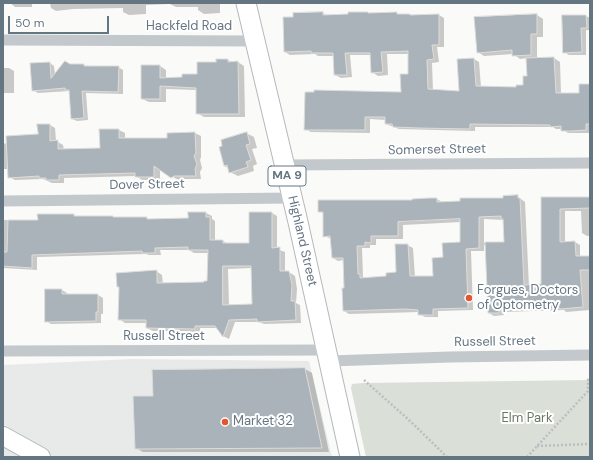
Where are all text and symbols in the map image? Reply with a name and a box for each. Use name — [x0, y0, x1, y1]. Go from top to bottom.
scale bar — [10, 8, 111, 34]
text: 50 m — [15, 15, 44, 31]
street label: Hackfeld Road — [146, 19, 232, 35]
street label: Somerset Street — [388, 141, 486, 159]
road number: MA 9 — [268, 166, 306, 186]
street label: Dover Street — [109, 177, 185, 193]
street label: Highland Street — [284, 194, 320, 288]
place label: Forgues, Doctors of Optometry — [477, 283, 578, 314]
marker: Forgues, Doctors of Optometry — [464, 293, 474, 303]
street label: Russell Street — [123, 329, 205, 345]
street label: Russell Street — [454, 333, 536, 351]
park label: Elm Park — [502, 411, 552, 427]
place label: Market 32 — [233, 414, 293, 430]
marker: Market 32 — [220, 417, 230, 427]

